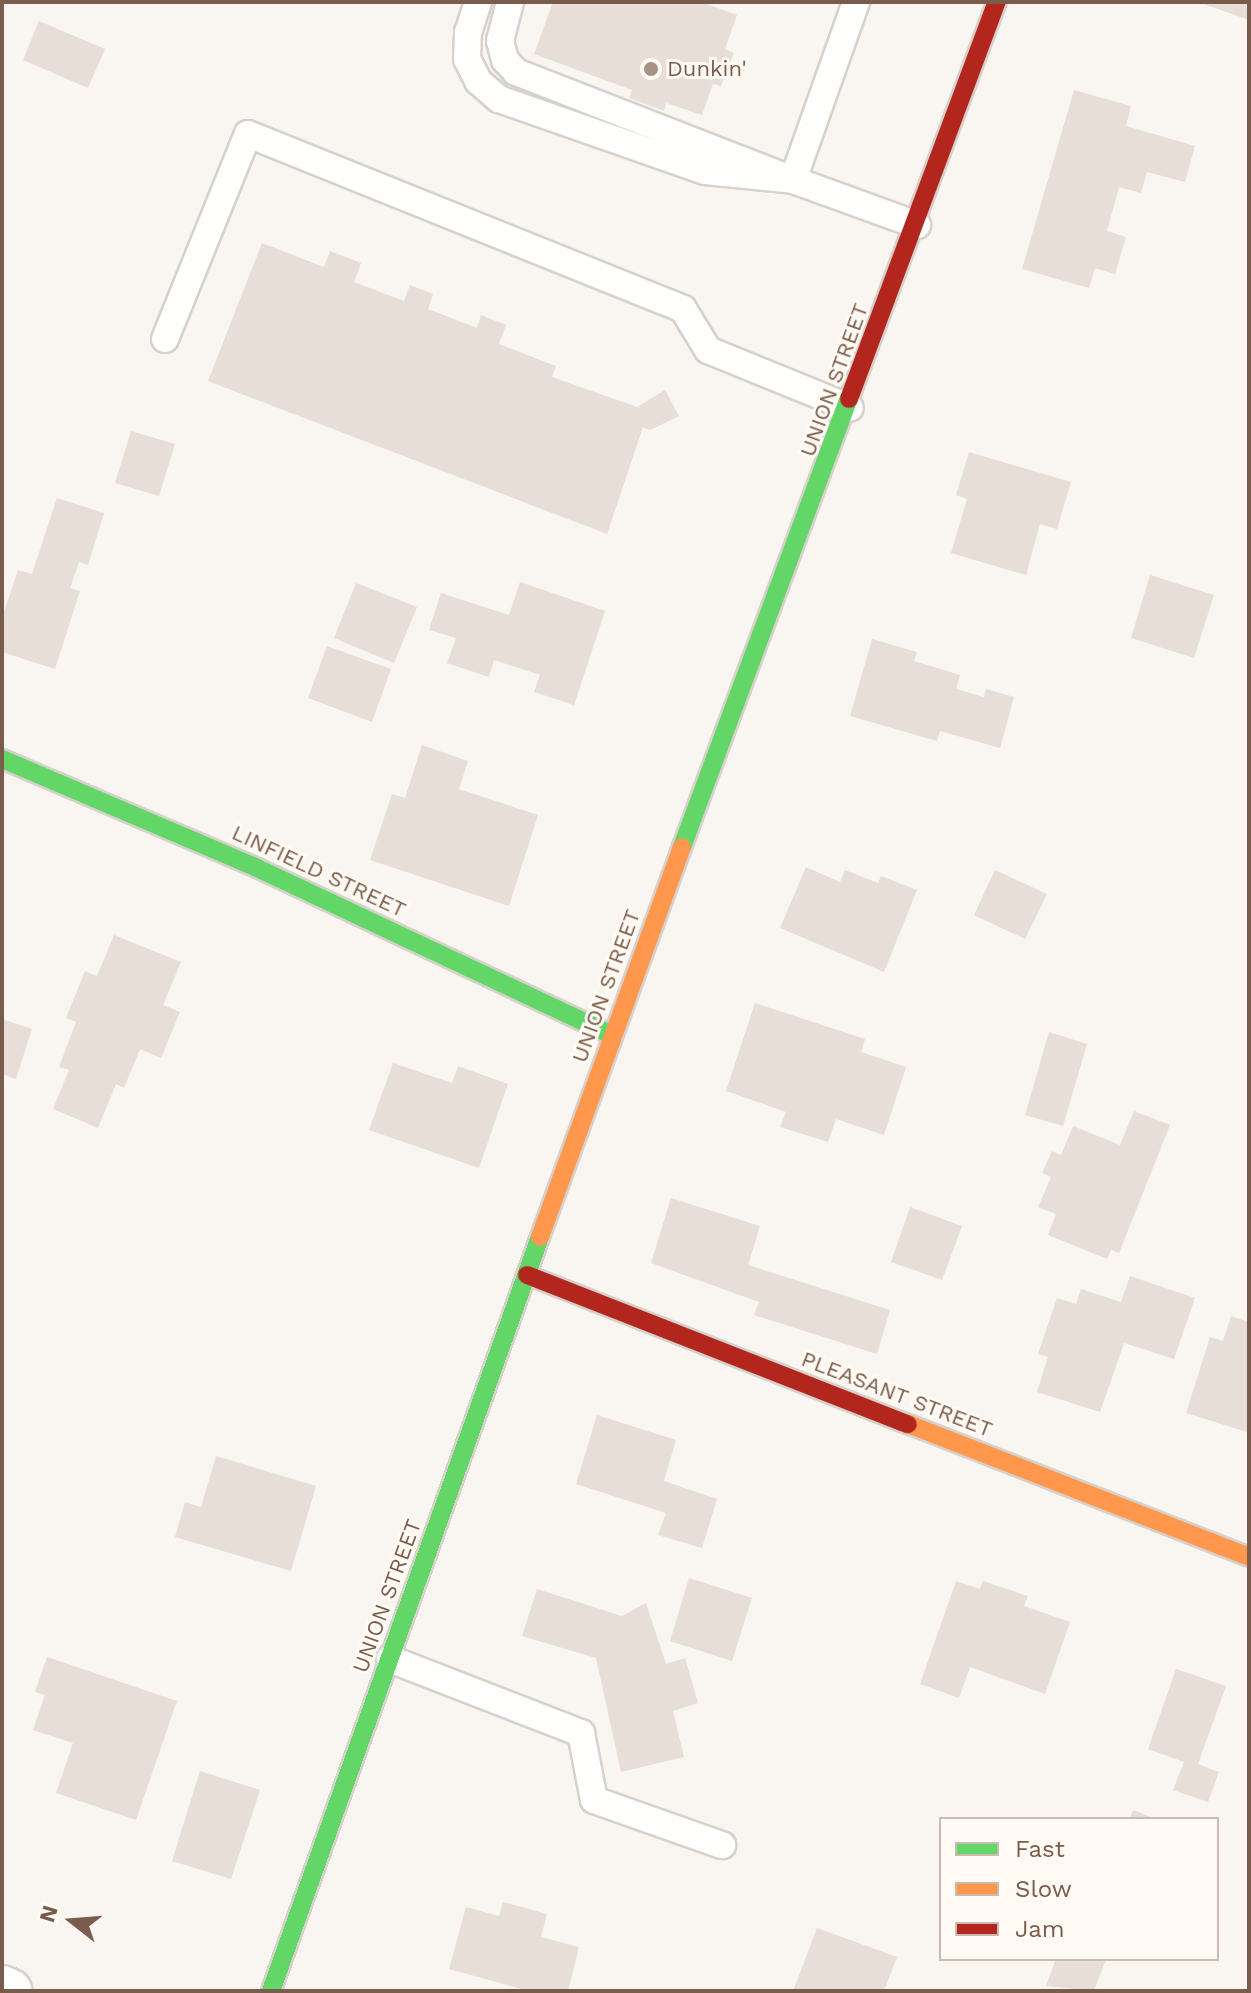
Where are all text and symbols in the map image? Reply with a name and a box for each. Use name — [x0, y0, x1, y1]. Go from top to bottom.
place label: Dunkin' — [667, 56, 747, 82]
marker: Dunkin' — [642, 60, 660, 78]
street label: UNION STREET — [794, 300, 874, 460]
street label: LINFIELD STREET — [228, 819, 410, 923]
street label: UNION STREET — [566, 906, 646, 1066]
street label: PLEASANT STREET — [797, 1345, 997, 1443]
street label: UNION STREET — [347, 1516, 427, 1676]
legend — [939, 1817, 1219, 1961]
text: Fast — [1015, 1835, 1065, 1863]
text: Slow — [1015, 1875, 1072, 1903]
north arrow — [32, 1881, 112, 1961]
text: N — [34, 1902, 63, 1925]
text: Jam — [1015, 1915, 1065, 1943]

